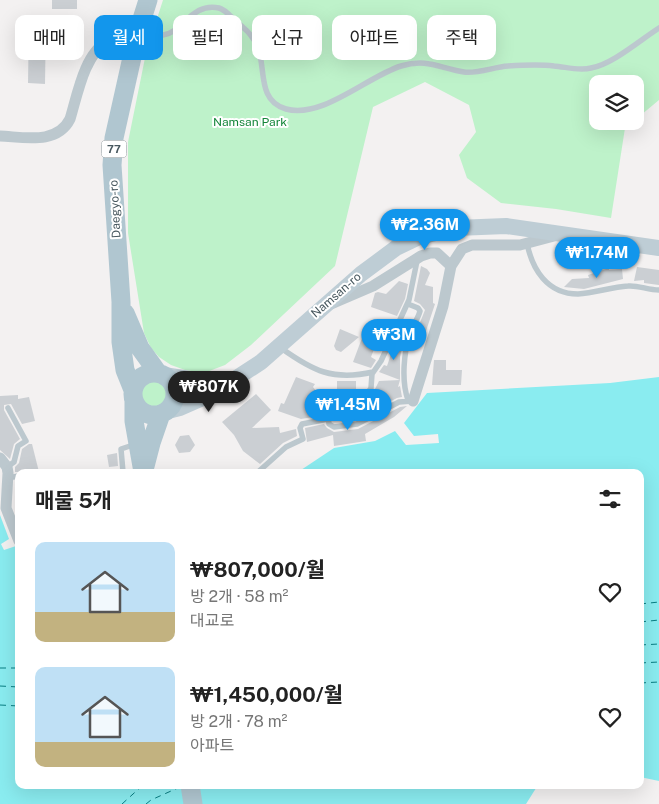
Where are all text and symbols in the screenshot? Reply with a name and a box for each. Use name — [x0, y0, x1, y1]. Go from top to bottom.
chip: 매매 — [15, 15, 84, 60]
chip: 월세 — [94, 15, 163, 60]
chip: 필터 — [173, 15, 242, 60]
chip: 신규 — [252, 15, 322, 60]
chip: 아파트 — [332, 15, 417, 60]
chip: 주택 — [427, 15, 496, 60]
map controls — [589, 75, 644, 130]
button: layers — [589, 75, 644, 130]
park label: Namsan Park — [213, 115, 287, 129]
road number: 77 — [102, 140, 126, 158]
street label: Daegyo-ro — [106, 179, 124, 238]
pin: ₩2.36M — [384, 208, 466, 251]
text: ₩2.36M — [391, 215, 459, 234]
pin: ₩1.74M — [556, 236, 638, 279]
text: ₩1.74M — [566, 243, 628, 262]
street label: Namsan-ro — [308, 269, 364, 320]
pin: ₩3M — [370, 318, 418, 361]
text: ₩3M — [372, 325, 416, 344]
pin: ₩807K — [174, 370, 244, 413]
text: ₩807K — [179, 377, 239, 396]
pin: ₩1.45M — [307, 388, 389, 431]
text: ₩1.45M — [316, 395, 380, 414]
icon: filters — [596, 485, 624, 513]
text: 매물 5개 — [35, 488, 112, 513]
text: ₩807,000/월 — [190, 557, 325, 582]
icon: home — [75, 562, 135, 622]
icon: heart — [596, 578, 624, 606]
text: 방 2개 · 58 m² — [190, 587, 288, 606]
text: 대교로 — [190, 611, 234, 630]
text: ₩1,450,000/월 — [190, 682, 343, 707]
icon: home — [75, 687, 135, 747]
icon: heart — [596, 703, 624, 731]
text: 방 2개 · 78 m² — [190, 712, 287, 731]
text: 아파트 — [190, 736, 234, 755]

